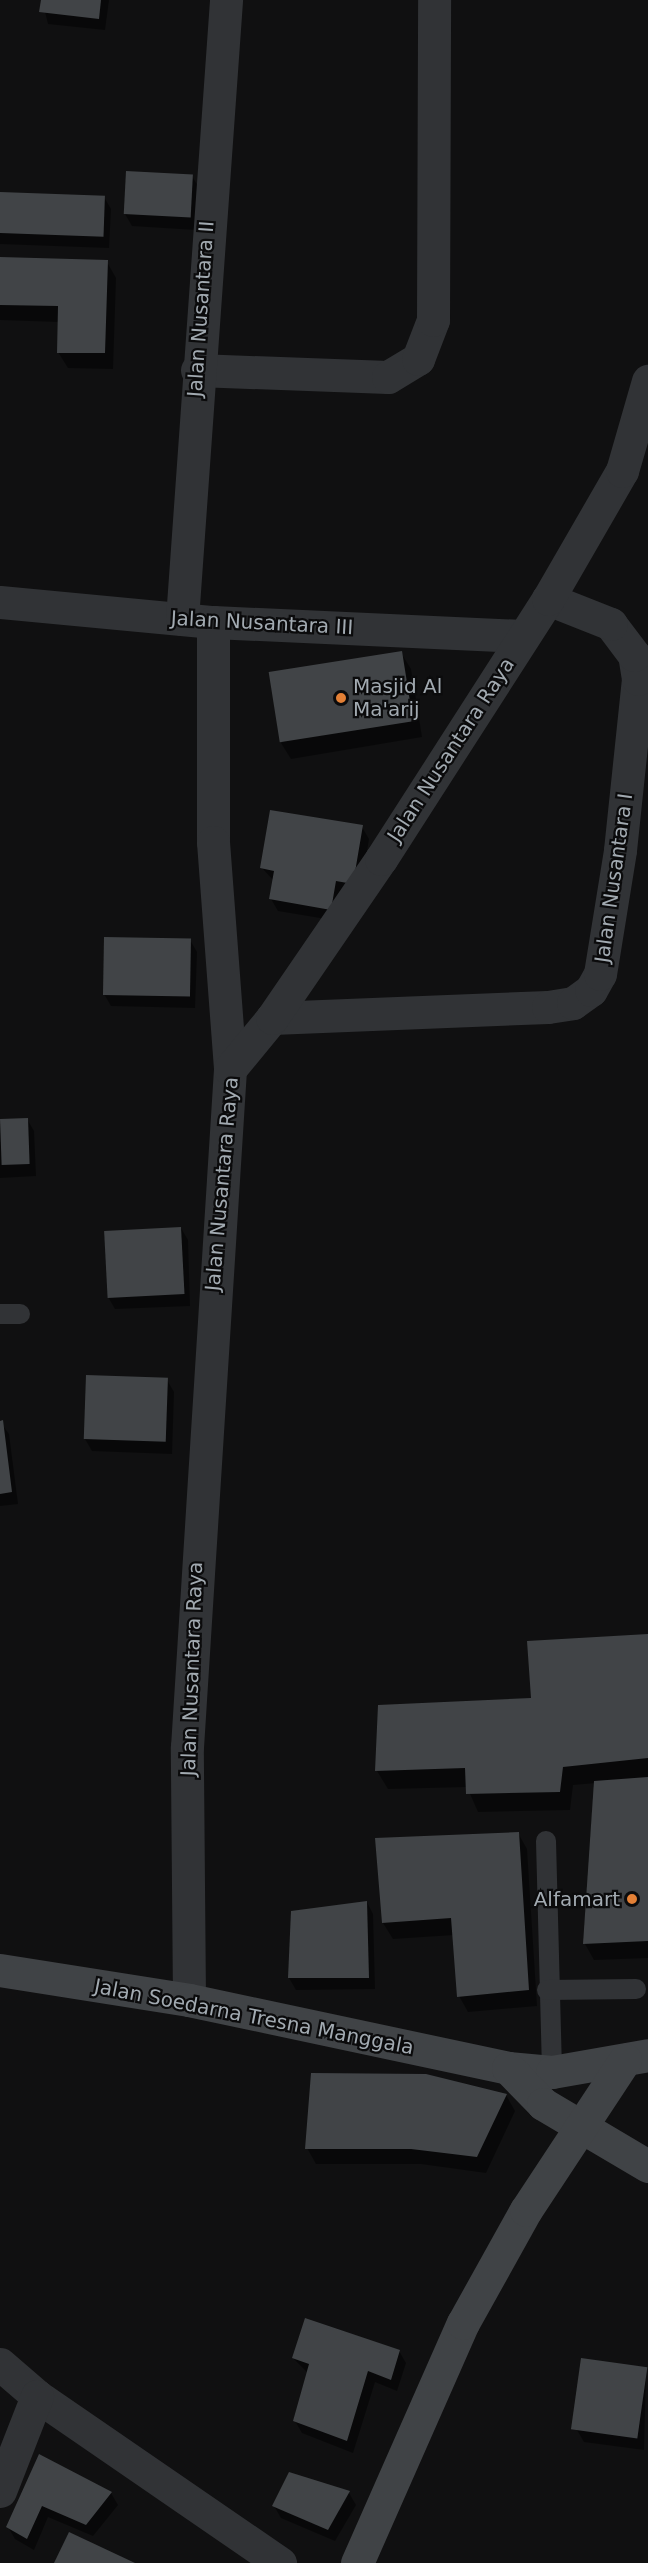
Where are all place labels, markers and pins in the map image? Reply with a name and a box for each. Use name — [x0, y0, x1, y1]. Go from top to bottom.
place label: Masjid Al Ma'arij — [353, 674, 442, 721]
marker: Masjid Al Ma'arij — [334, 691, 348, 705]
place label: Alfamart — [534, 1887, 620, 1911]
marker: Alfamart — [625, 1892, 639, 1906]

